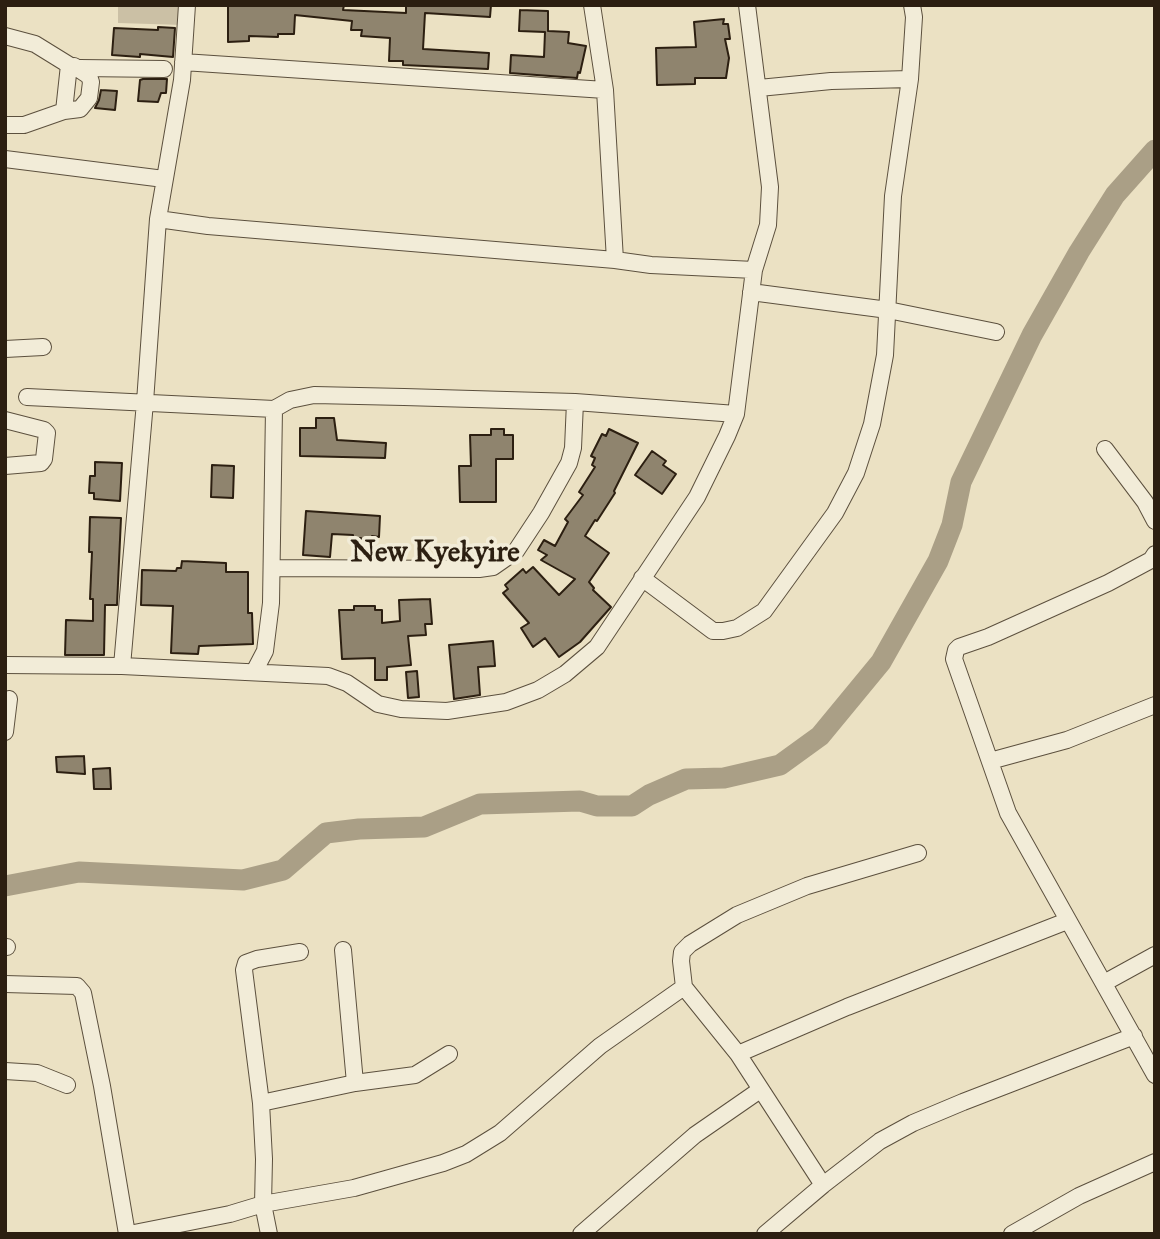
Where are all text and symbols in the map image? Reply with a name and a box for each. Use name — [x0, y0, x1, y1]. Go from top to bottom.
district label: New Kyekyire — [350, 536, 520, 572]

